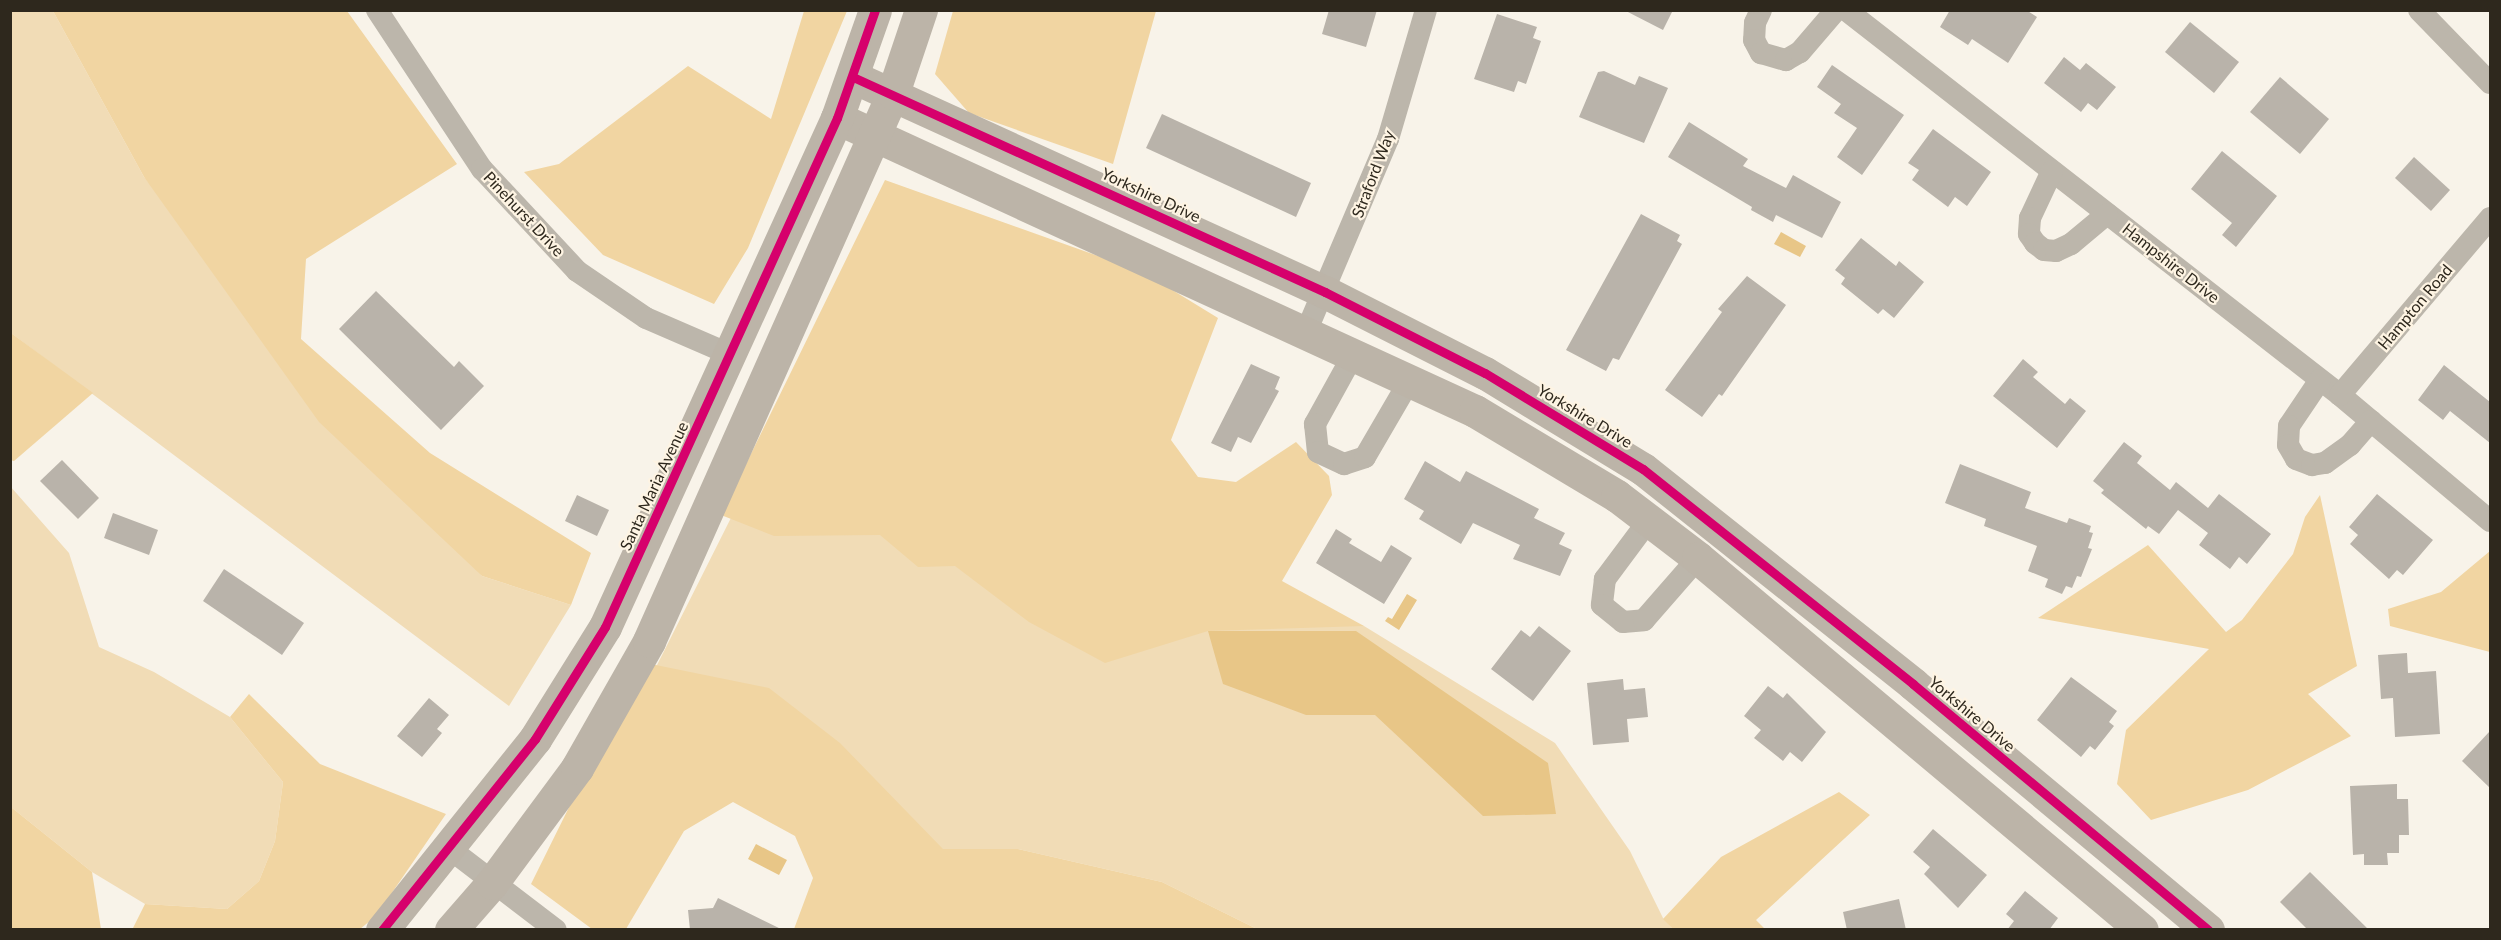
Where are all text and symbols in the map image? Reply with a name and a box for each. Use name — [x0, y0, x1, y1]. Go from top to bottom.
street label: Straford Way — [1348, 128, 1398, 220]
street label: Yorkshire Drive — [1098, 164, 1204, 226]
street label: Pinehurst Drive — [480, 167, 568, 261]
street label: Hampshire Drive — [2119, 219, 2223, 307]
street label: Hampton Road — [2374, 261, 2456, 353]
street label: Yorkshire Drive — [1534, 380, 1636, 452]
street label: Santa Maria Avenue — [616, 418, 692, 554]
street label: Yorkshire Drive — [1925, 672, 2019, 756]

